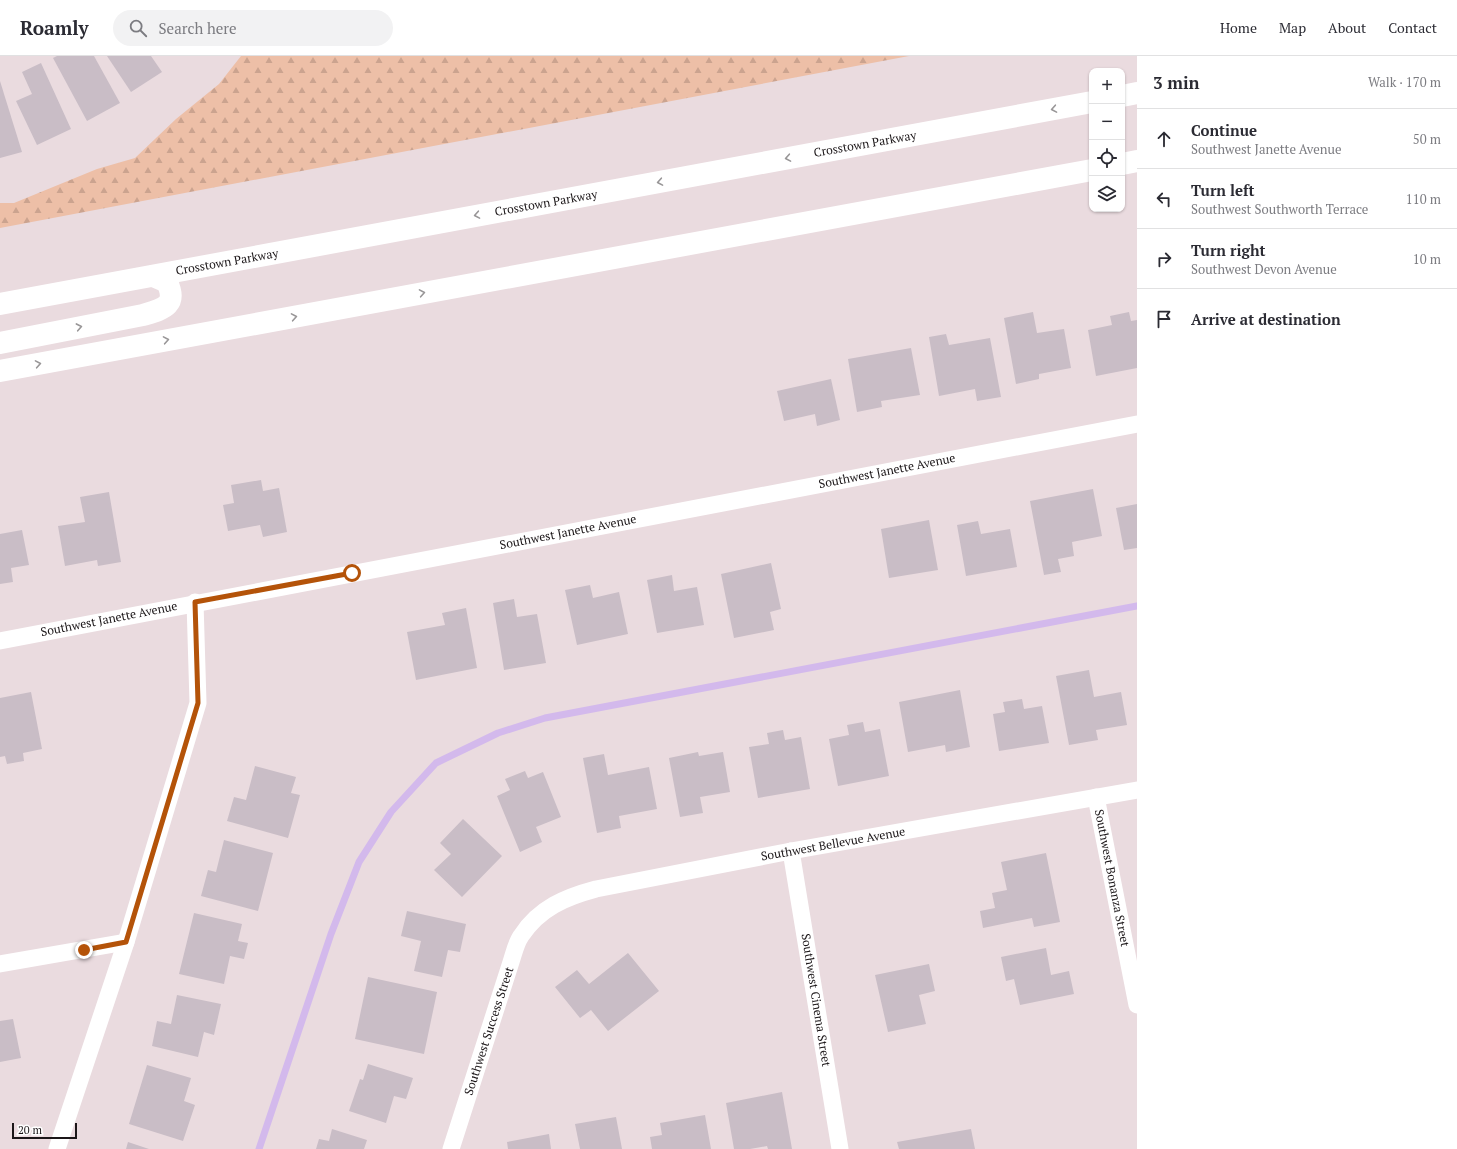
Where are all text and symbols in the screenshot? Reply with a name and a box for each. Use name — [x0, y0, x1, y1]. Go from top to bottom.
search box — [113, 10, 393, 46]
text: Roamly — [20, 15, 89, 40]
icon: search — [127, 17, 149, 39]
text: Search here — [159, 18, 237, 38]
text: Home — [1220, 18, 1257, 37]
text: Map — [1279, 18, 1306, 37]
text: About — [1328, 18, 1366, 37]
text: Contact — [1388, 18, 1437, 37]
map controls — [1089, 68, 1125, 212]
button: + — [1089, 68, 1125, 104]
text: 3 min — [1153, 71, 1200, 94]
text: Walk · 170 m — [1368, 73, 1441, 91]
one-way arrow — [1051, 104, 1057, 113]
button: − — [1089, 104, 1125, 140]
text: Continue — [1191, 120, 1257, 140]
street label: Crosstown Parkway — [812, 127, 918, 160]
icon: ahead — [1153, 128, 1175, 150]
text: 50 m — [1413, 130, 1441, 148]
button: locate — [1089, 140, 1125, 176]
text: Southwest Janette Avenue — [1191, 140, 1341, 158]
one-way arrow — [785, 153, 791, 162]
button: layers — [1089, 176, 1125, 212]
one-way arrow — [657, 177, 663, 185]
text: Turn left — [1191, 180, 1255, 200]
street label: Crosstown Parkway — [493, 186, 599, 219]
icon: left — [1153, 188, 1175, 210]
text: 110 m — [1406, 190, 1441, 208]
text: Southwest Southworth Terrace — [1191, 200, 1368, 218]
one-way arrow — [474, 211, 481, 219]
text: Turn right — [1191, 240, 1266, 260]
street label: Crosstown Parkway — [174, 245, 280, 278]
icon: right — [1153, 248, 1175, 270]
text: 10 m — [1413, 250, 1441, 268]
text: Southwest Devon Avenue — [1191, 260, 1337, 278]
one-way arrow — [419, 289, 425, 298]
icon: arrive — [1153, 308, 1175, 330]
text: Arrive at destination — [1191, 309, 1341, 329]
one-way arrow — [291, 313, 297, 321]
one-way arrow — [76, 324, 83, 332]
one-way arrow — [163, 336, 169, 345]
one-way arrow — [35, 360, 41, 368]
street label: Southwest Janette Avenue — [817, 450, 956, 491]
street label: Southwest Janette Avenue — [498, 511, 637, 552]
route start — [343, 564, 361, 582]
street label: Southwest Janette Avenue — [39, 598, 178, 639]
street label: Southwest Bonanza Street — [1092, 808, 1133, 949]
street label: Southwest Bellevue Avenue — [760, 823, 906, 864]
street label: Southwest Cinema Street — [799, 932, 835, 1068]
route end — [75, 941, 93, 959]
street label: Southwest Success Street — [461, 964, 517, 1097]
scale bar — [12, 1121, 77, 1140]
text: 20 m — [18, 1123, 42, 1137]

